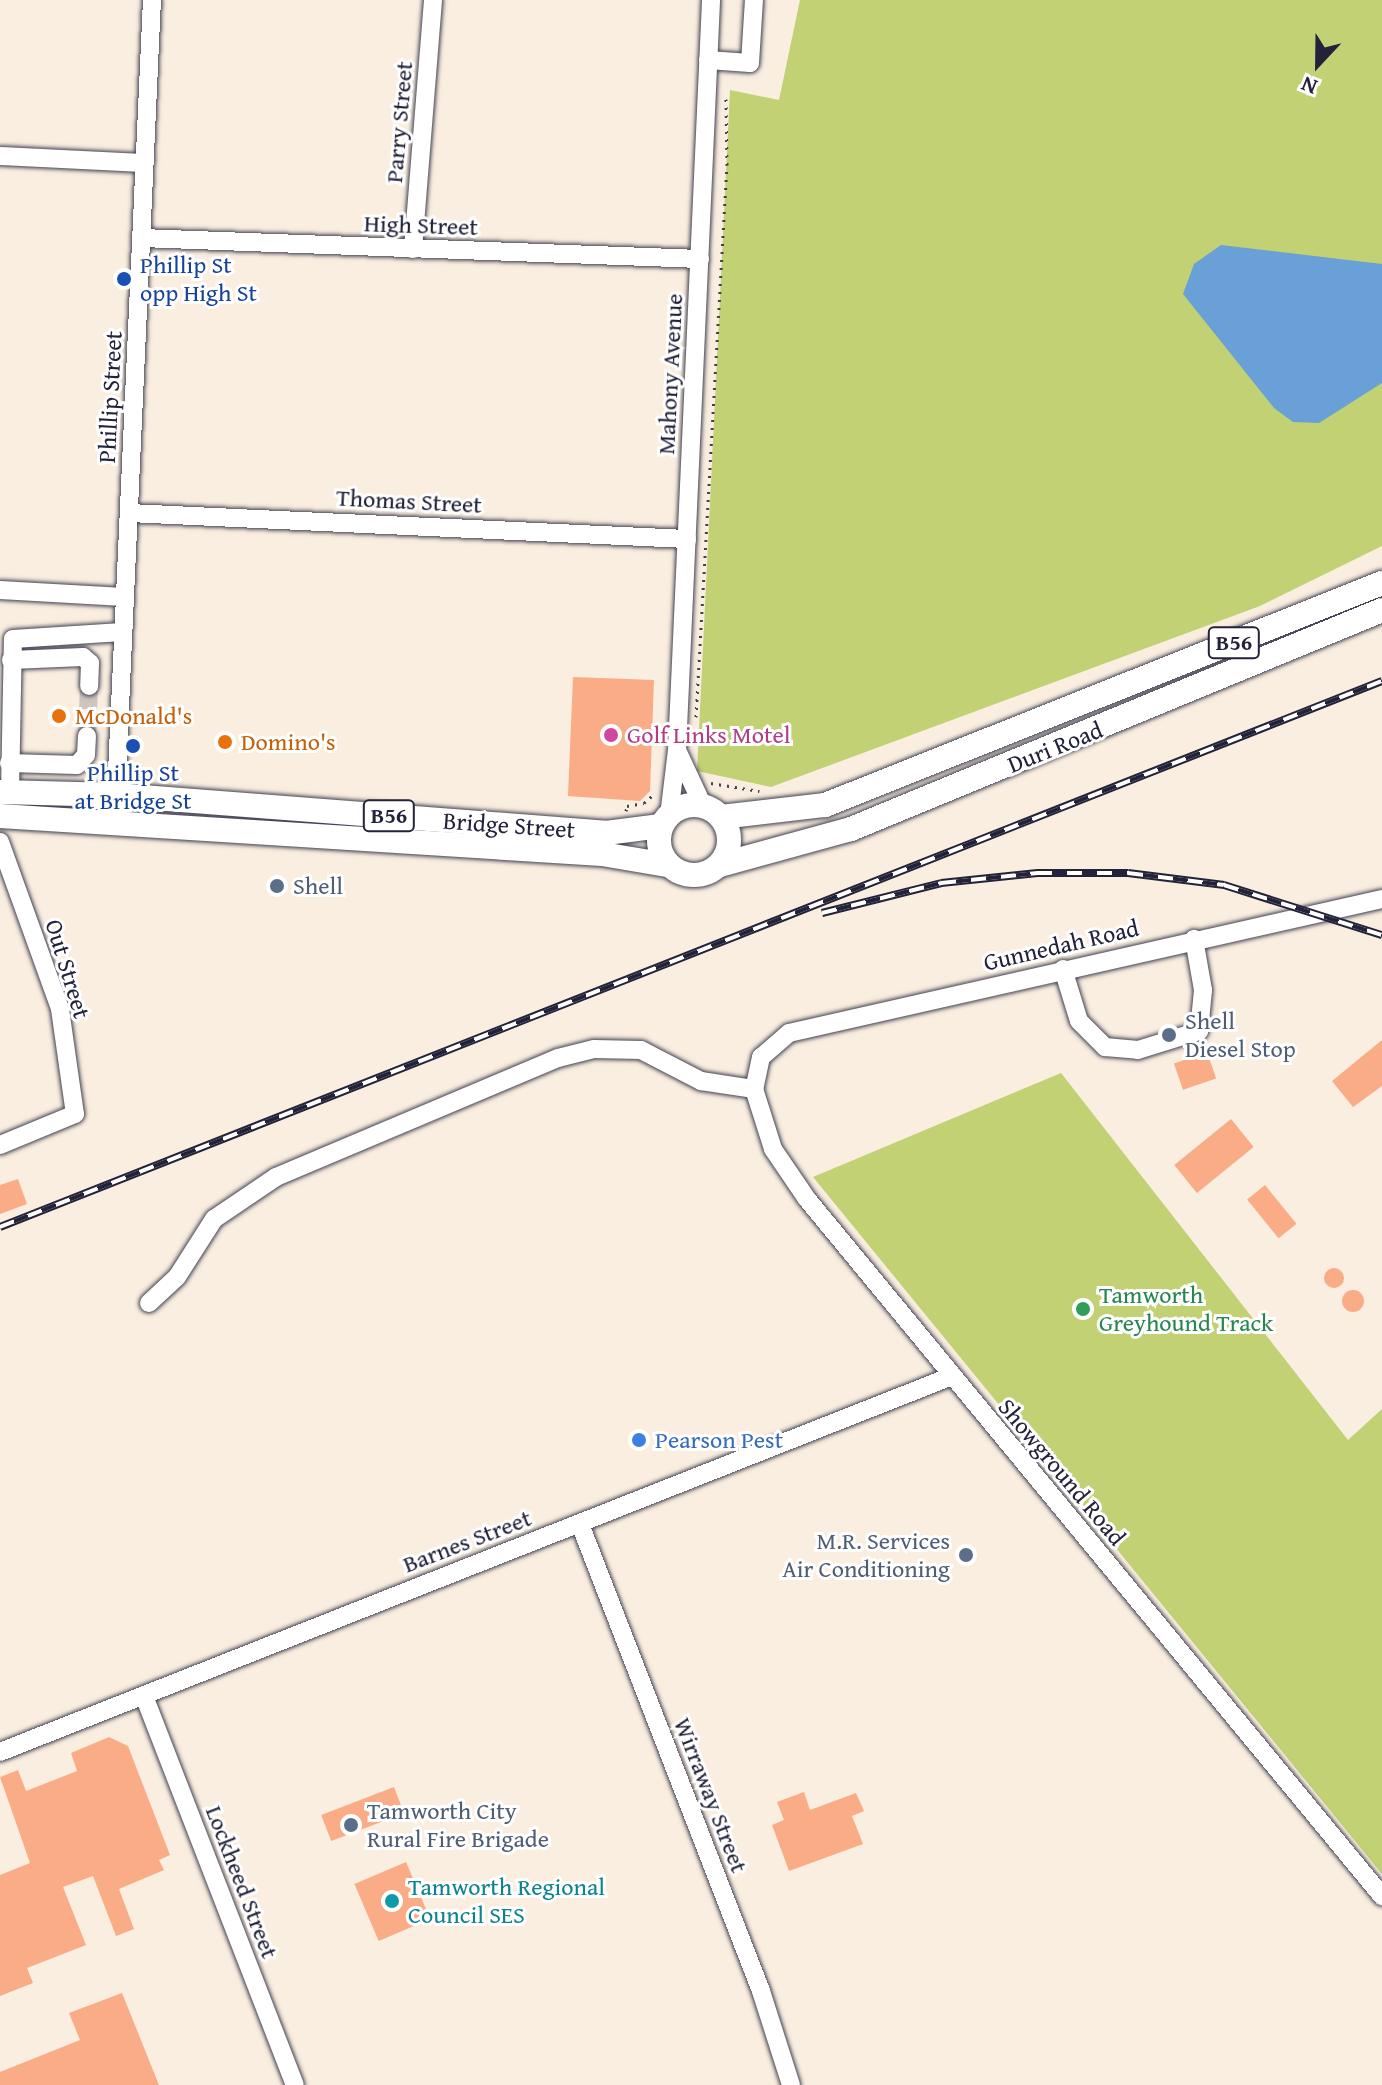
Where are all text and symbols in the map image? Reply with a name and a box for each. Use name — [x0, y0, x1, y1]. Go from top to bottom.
north arrow — [1278, 24, 1358, 104]
street label: Parry Street — [379, 60, 419, 184]
text: N — [1296, 69, 1322, 104]
street label: High Street — [363, 209, 479, 241]
place label: Phillip St opp High St — [140, 251, 257, 307]
marker: Phillip St opp High St — [115, 270, 133, 288]
street label: Mahony Avenue — [651, 293, 689, 455]
street label: Phillip Street — [92, 330, 128, 464]
street label: Thomas Street — [336, 483, 482, 519]
road number: B56 — [1206, 625, 1262, 661]
place label: McDonald's — [75, 702, 192, 730]
marker: McDonald's — [50, 707, 68, 725]
street label: Duri Road — [1003, 715, 1107, 779]
place label: Golf Links Motel — [627, 721, 790, 749]
marker: Golf Links Motel — [602, 726, 620, 744]
place label: Domino's — [241, 728, 336, 756]
marker: Domino's — [216, 733, 234, 751]
marker: Phillip St at Bridge St — [124, 737, 142, 755]
place label: Phillip St at Bridge St — [75, 759, 191, 815]
road number: B56 — [361, 798, 417, 834]
street label: Bridge Street — [442, 806, 576, 844]
place label: Shell — [293, 872, 343, 900]
marker: Shell — [268, 877, 286, 895]
street label: Gunnedah Road — [981, 913, 1141, 977]
street label: Out Street — [39, 916, 97, 1022]
place label: Shell Diesel Stop — [1185, 1007, 1296, 1063]
marker: Shell Diesel Stop — [1160, 1026, 1178, 1044]
place label: Tamworth Greyhound Track — [1099, 1281, 1273, 1337]
marker: Tamworth Greyhound Track — [1074, 1300, 1092, 1318]
street label: Showground Road — [992, 1393, 1132, 1551]
place label: Pearson Pest — [655, 1426, 783, 1454]
marker: Pearson Pest — [630, 1431, 648, 1449]
street label: Barnes Street — [399, 1503, 535, 1579]
place label: M.R. Services Air Conditioning — [782, 1527, 950, 1583]
marker: M.R. Services Air Conditioning — [957, 1546, 975, 1564]
street label: Wirraway Street — [668, 1713, 754, 1877]
place label: Tamworth City Rural Fire Brigade — [367, 1797, 549, 1853]
street label: Lockheed Street — [200, 1802, 284, 1962]
marker: Tamworth City Rural Fire Brigade — [342, 1816, 360, 1834]
place label: Tamworth Regional Council SES — [408, 1873, 605, 1929]
marker: Tamworth Regional Council SES — [383, 1892, 401, 1910]

